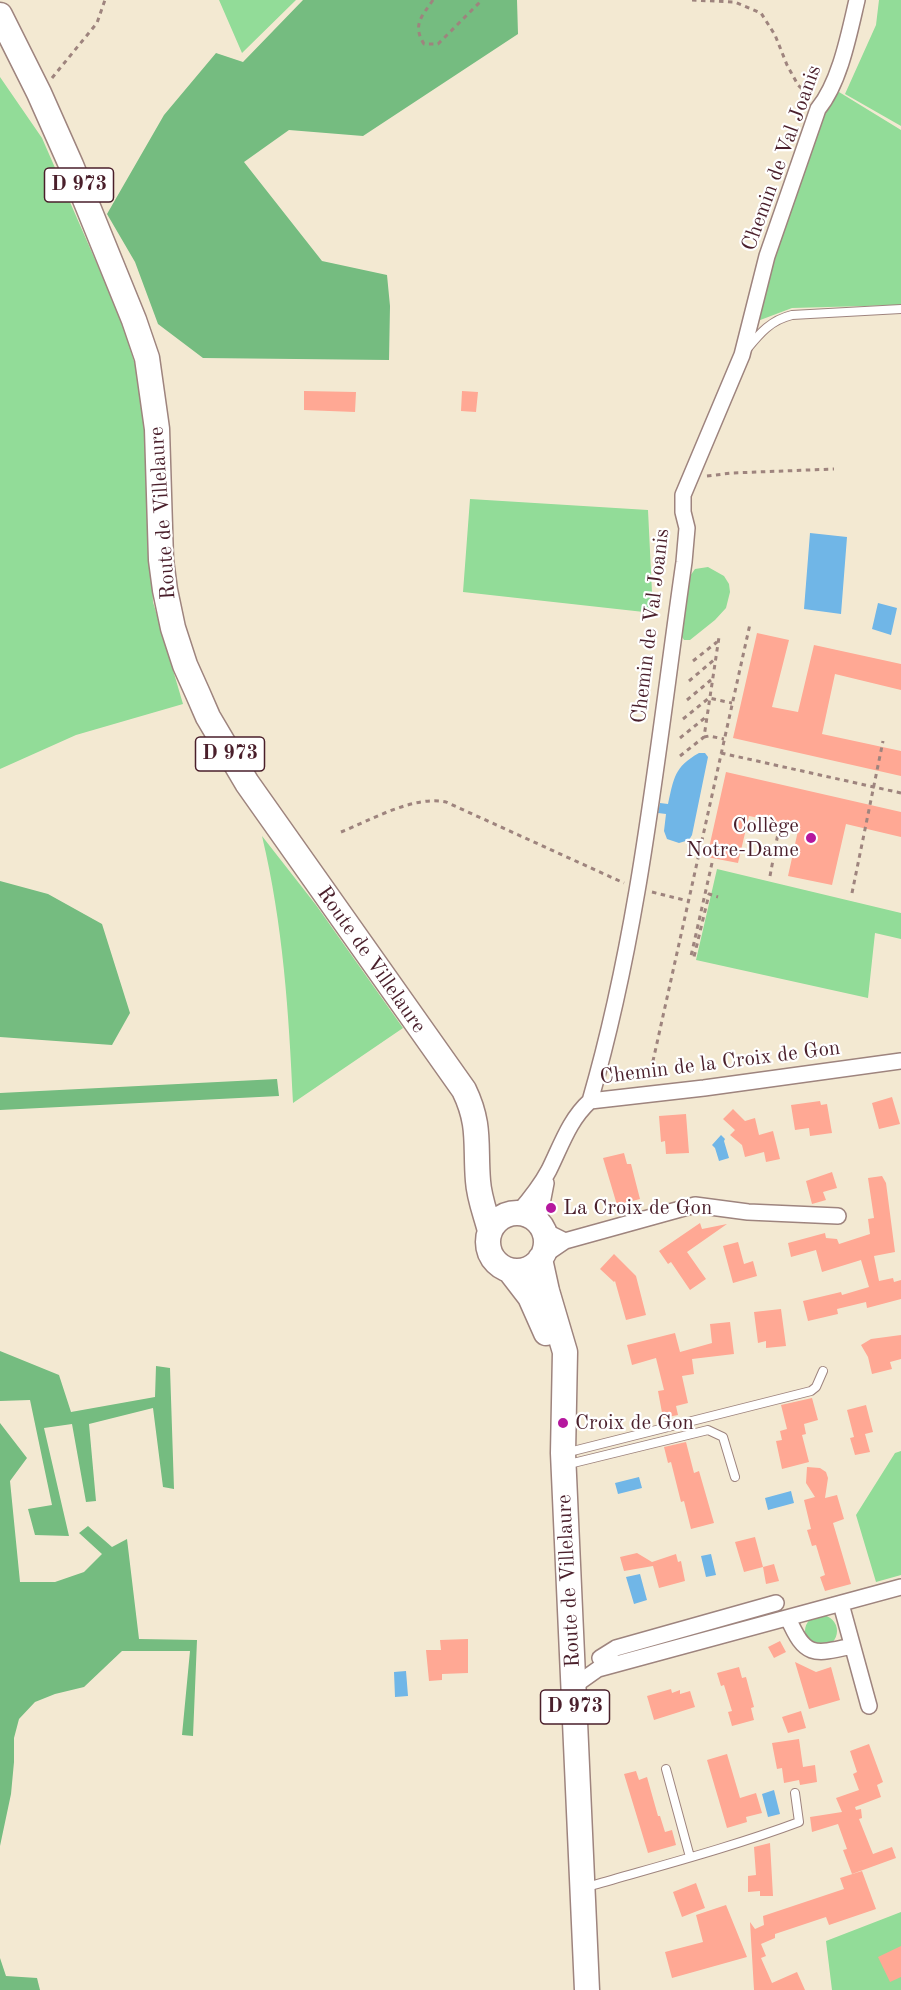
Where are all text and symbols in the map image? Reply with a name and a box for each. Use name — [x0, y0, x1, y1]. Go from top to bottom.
street label: Chemin de Val Joanis — [737, 62, 827, 254]
road number: D 973 — [44, 168, 113, 202]
street label: Route de Villelaure — [144, 426, 182, 600]
street label: Chemin de Val Joanis — [627, 527, 675, 725]
road number: D 973 — [196, 737, 264, 771]
place label: Collège Notre-Dame — [686, 813, 799, 863]
marker: Collège Notre-Dame — [804, 831, 818, 845]
street label: Route de Villelaure — [311, 882, 431, 1038]
street label: Chemin de la Croix de Gon — [598, 1036, 842, 1090]
place label: La Croix de Gon — [563, 1195, 712, 1221]
marker: La Croix de Gon — [544, 1201, 558, 1215]
place label: Croix de Gon — [575, 1410, 694, 1436]
marker: Croix de Gon — [556, 1416, 570, 1430]
street label: Route de Villelaure — [552, 1494, 586, 1668]
road number: D 973 — [540, 1690, 610, 1724]

